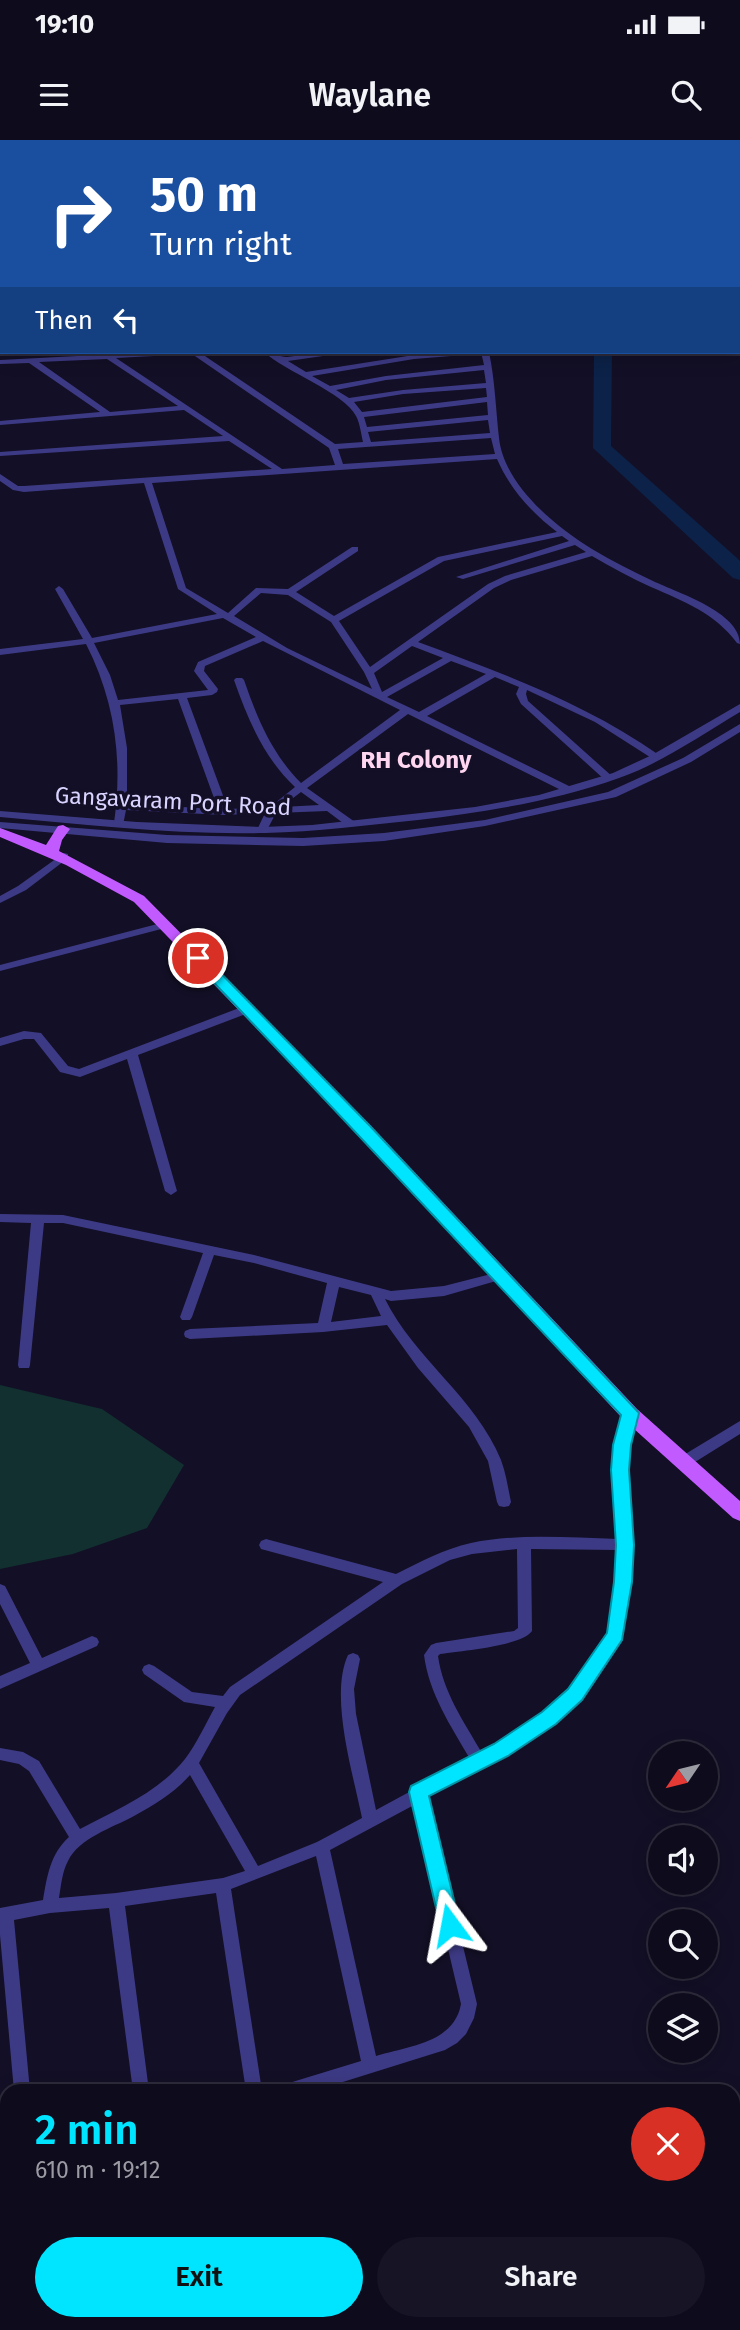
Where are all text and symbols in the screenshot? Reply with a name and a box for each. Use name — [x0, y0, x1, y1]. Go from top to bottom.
text: 19:10 — [35, 9, 94, 40]
icon: menu — [35, 76, 73, 114]
text: Waylane — [309, 76, 431, 114]
icon: search — [667, 76, 705, 114]
text: 50 m — [150, 165, 258, 224]
icon: right — [35, 168, 126, 259]
text: Turn right — [150, 225, 292, 263]
icon: left — [107, 301, 145, 339]
text: Then — [35, 305, 93, 336]
district label: RH Colony — [361, 746, 472, 774]
street label: Gangavaram Port Road — [54, 781, 292, 821]
pin — [168, 928, 228, 988]
icon: arrive — [179, 939, 217, 977]
north arrow — [648, 1741, 718, 1811]
map controls — [648, 1741, 718, 2063]
button: sound — [648, 1825, 718, 1895]
position arrow — [413, 1888, 487, 1962]
button: search — [648, 1909, 718, 1979]
button: layers — [648, 1993, 718, 2063]
text: 2 min — [35, 2105, 139, 2155]
button: close — [631, 2107, 705, 2181]
text: 610 m · 19:12 — [35, 2156, 160, 2184]
button: Exit — [35, 2237, 363, 2317]
button: Share — [377, 2237, 705, 2317]

